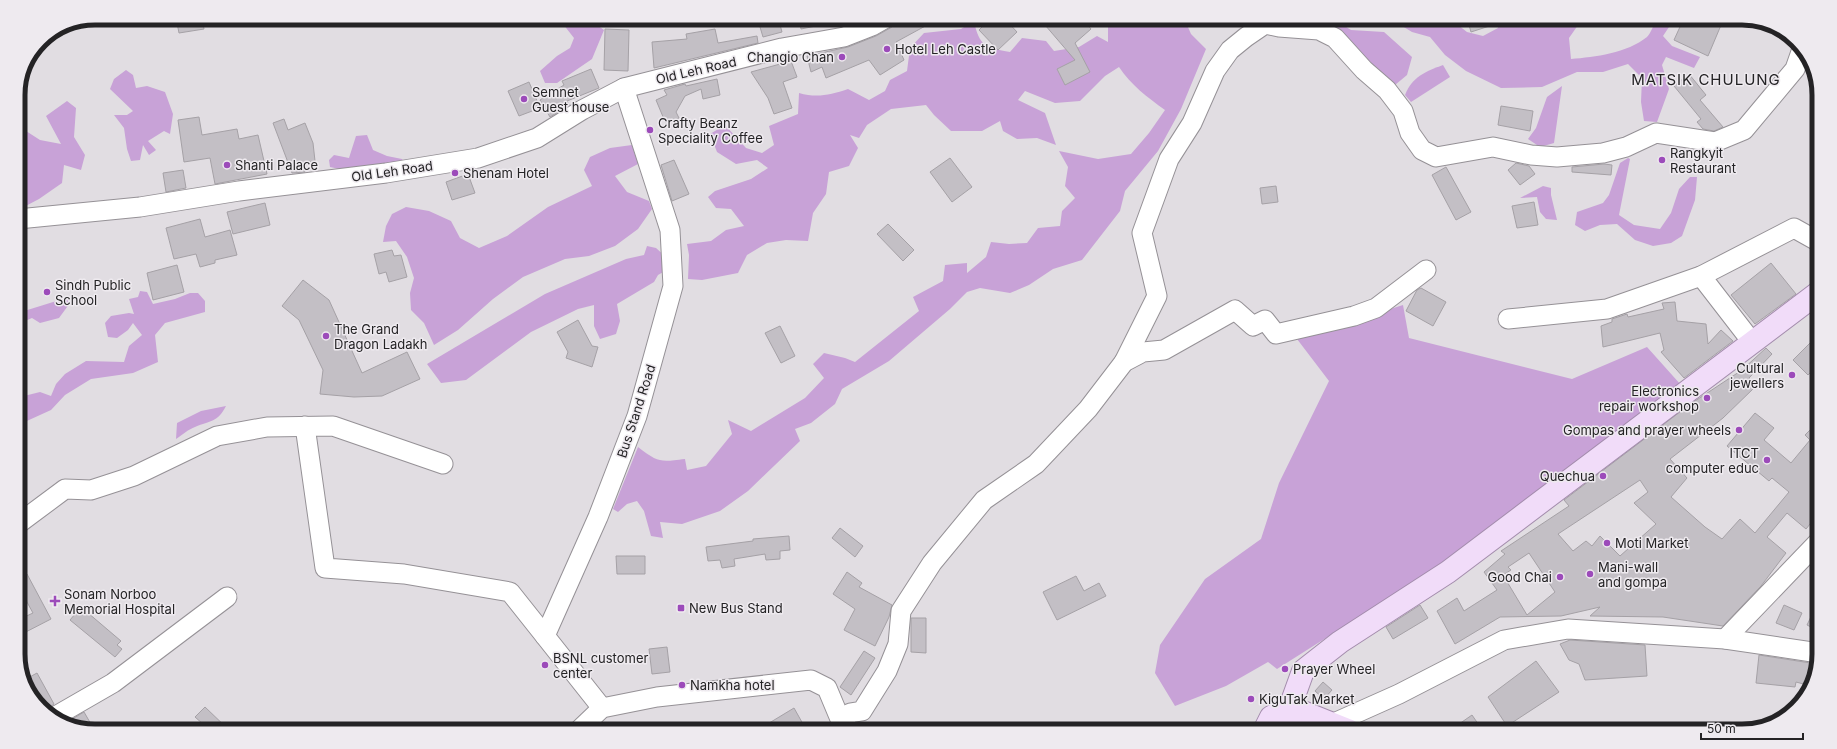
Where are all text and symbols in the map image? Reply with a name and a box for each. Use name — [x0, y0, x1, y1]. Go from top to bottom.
place label: Hotel Leh Castle — [895, 41, 996, 57]
marker: Hotel Leh Castle — [882, 44, 892, 54]
place label: Changio Chan — [747, 49, 834, 65]
marker: Changio Chan — [837, 52, 847, 62]
street label: Old Leh Road — [654, 53, 738, 87]
district label: MATSIK CHULUNG — [1631, 70, 1781, 89]
place label: Semnet Guest house — [532, 84, 609, 115]
marker: Semnet Guest house — [519, 94, 529, 104]
place label: Crafty Beanz Speciality Coffee — [658, 115, 763, 146]
marker: Crafty Beanz Speciality Coffee — [645, 125, 655, 135]
place label: Rangkyit Restaurant — [1670, 145, 1736, 176]
marker: Rangkyit Restaurant — [1657, 155, 1667, 165]
place label: Shanti Palace — [235, 157, 318, 173]
street label: Old Leh Road — [350, 157, 434, 185]
marker: Shanti Palace — [222, 160, 232, 170]
place label: Shenam Hotel — [463, 165, 549, 181]
marker: Shenam Hotel — [450, 168, 460, 178]
place label: Sindh Public School — [55, 277, 131, 308]
marker: Sindh Public School — [42, 287, 52, 297]
place label: The Grand Dragon Ladakh — [334, 321, 427, 352]
marker: The Grand Dragon Ladakh — [321, 331, 331, 341]
place label: Cultural jewellers — [1729, 360, 1784, 391]
street label: Bus Stand Road — [613, 362, 659, 460]
marker: Cultural jewellers — [1787, 370, 1797, 380]
place label: Electronics repair workshop — [1599, 383, 1699, 414]
marker: Electronics repair workshop — [1702, 393, 1712, 403]
place label: Gompas and prayer wheels — [1563, 422, 1731, 438]
marker: Gompas and prayer wheels — [1734, 425, 1744, 435]
place label: ITCT computer educ — [1666, 445, 1759, 476]
marker: ITCT computer educ — [1762, 455, 1772, 465]
place label: Quechua — [1540, 468, 1595, 484]
marker: Quechua — [1598, 471, 1608, 481]
place label: Moti Market — [1615, 535, 1688, 551]
marker: Moti Market — [1602, 538, 1612, 548]
place label: Mani-wall and gompa — [1598, 559, 1667, 590]
place label: Good Chai — [1487, 569, 1552, 585]
marker: Mani-wall and gompa — [1585, 569, 1595, 579]
marker: Good Chai — [1555, 572, 1565, 582]
place label: Sonam Norboo Memorial Hospital — [64, 586, 175, 617]
marker: Sonam Norboo Memorial Hospital — [49, 595, 61, 607]
place label: New Bus Stand — [689, 600, 783, 616]
marker: New Bus Stand — [676, 603, 686, 613]
place label: BSNL customer center — [553, 650, 649, 681]
marker: BSNL customer center — [540, 660, 550, 670]
place label: Prayer Wheel — [1293, 661, 1375, 677]
marker: Prayer Wheel — [1280, 664, 1290, 674]
place label: Namkha hotel — [690, 677, 775, 693]
marker: Namkha hotel — [677, 680, 687, 690]
place label: KiguTak Market — [1259, 691, 1354, 707]
marker: KiguTak Market — [1246, 694, 1256, 704]
scale bar — [1701, 715, 1803, 741]
text: 50 m — [1707, 721, 1736, 736]

